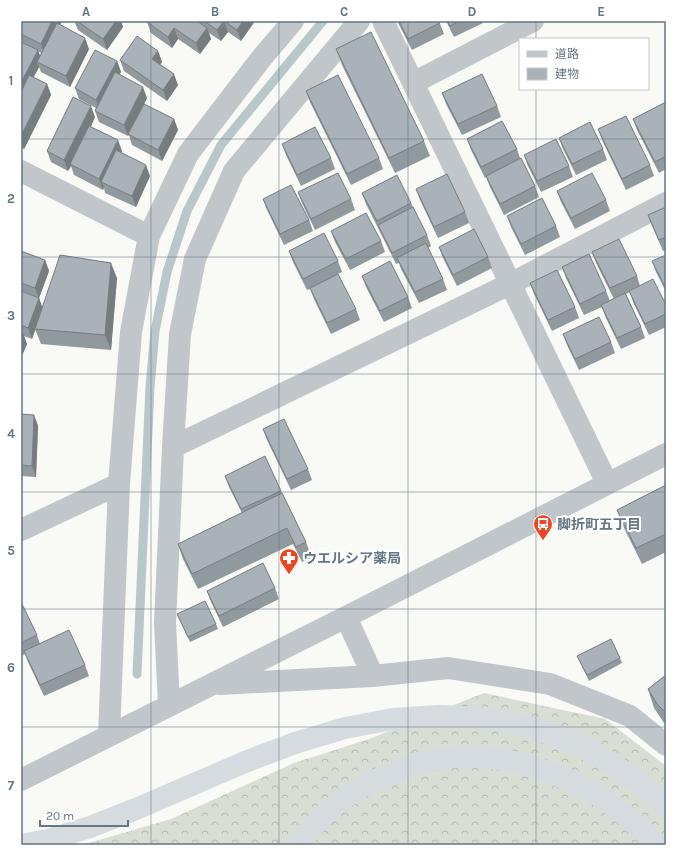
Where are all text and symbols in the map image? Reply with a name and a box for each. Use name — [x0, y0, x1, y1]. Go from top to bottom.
text: A — [82, 4, 90, 19]
text: B — [211, 4, 219, 19]
text: C — [340, 4, 348, 19]
text: D — [468, 4, 477, 19]
text: E — [597, 4, 605, 19]
legend — [519, 38, 649, 90]
text: 道路 — [555, 47, 579, 61]
text: 建物 — [555, 67, 579, 81]
text: 1 — [9, 73, 13, 88]
text: 2 — [7, 191, 15, 206]
text: 3 — [7, 308, 15, 323]
text: 4 — [7, 426, 15, 441]
bus stop icon: 脚折町五丁目 — [532, 513, 554, 541]
place label: 脚折町五丁目 — [557, 516, 641, 533]
text: 5 — [7, 543, 15, 558]
pharmacy icon: ウエルシア薬局 — [278, 547, 300, 575]
place label: ウエルシア薬局 — [303, 550, 401, 567]
text: 6 — [7, 660, 15, 675]
text: 7 — [8, 778, 15, 793]
scale bar — [40, 802, 128, 828]
text: 20 m — [46, 809, 74, 823]

